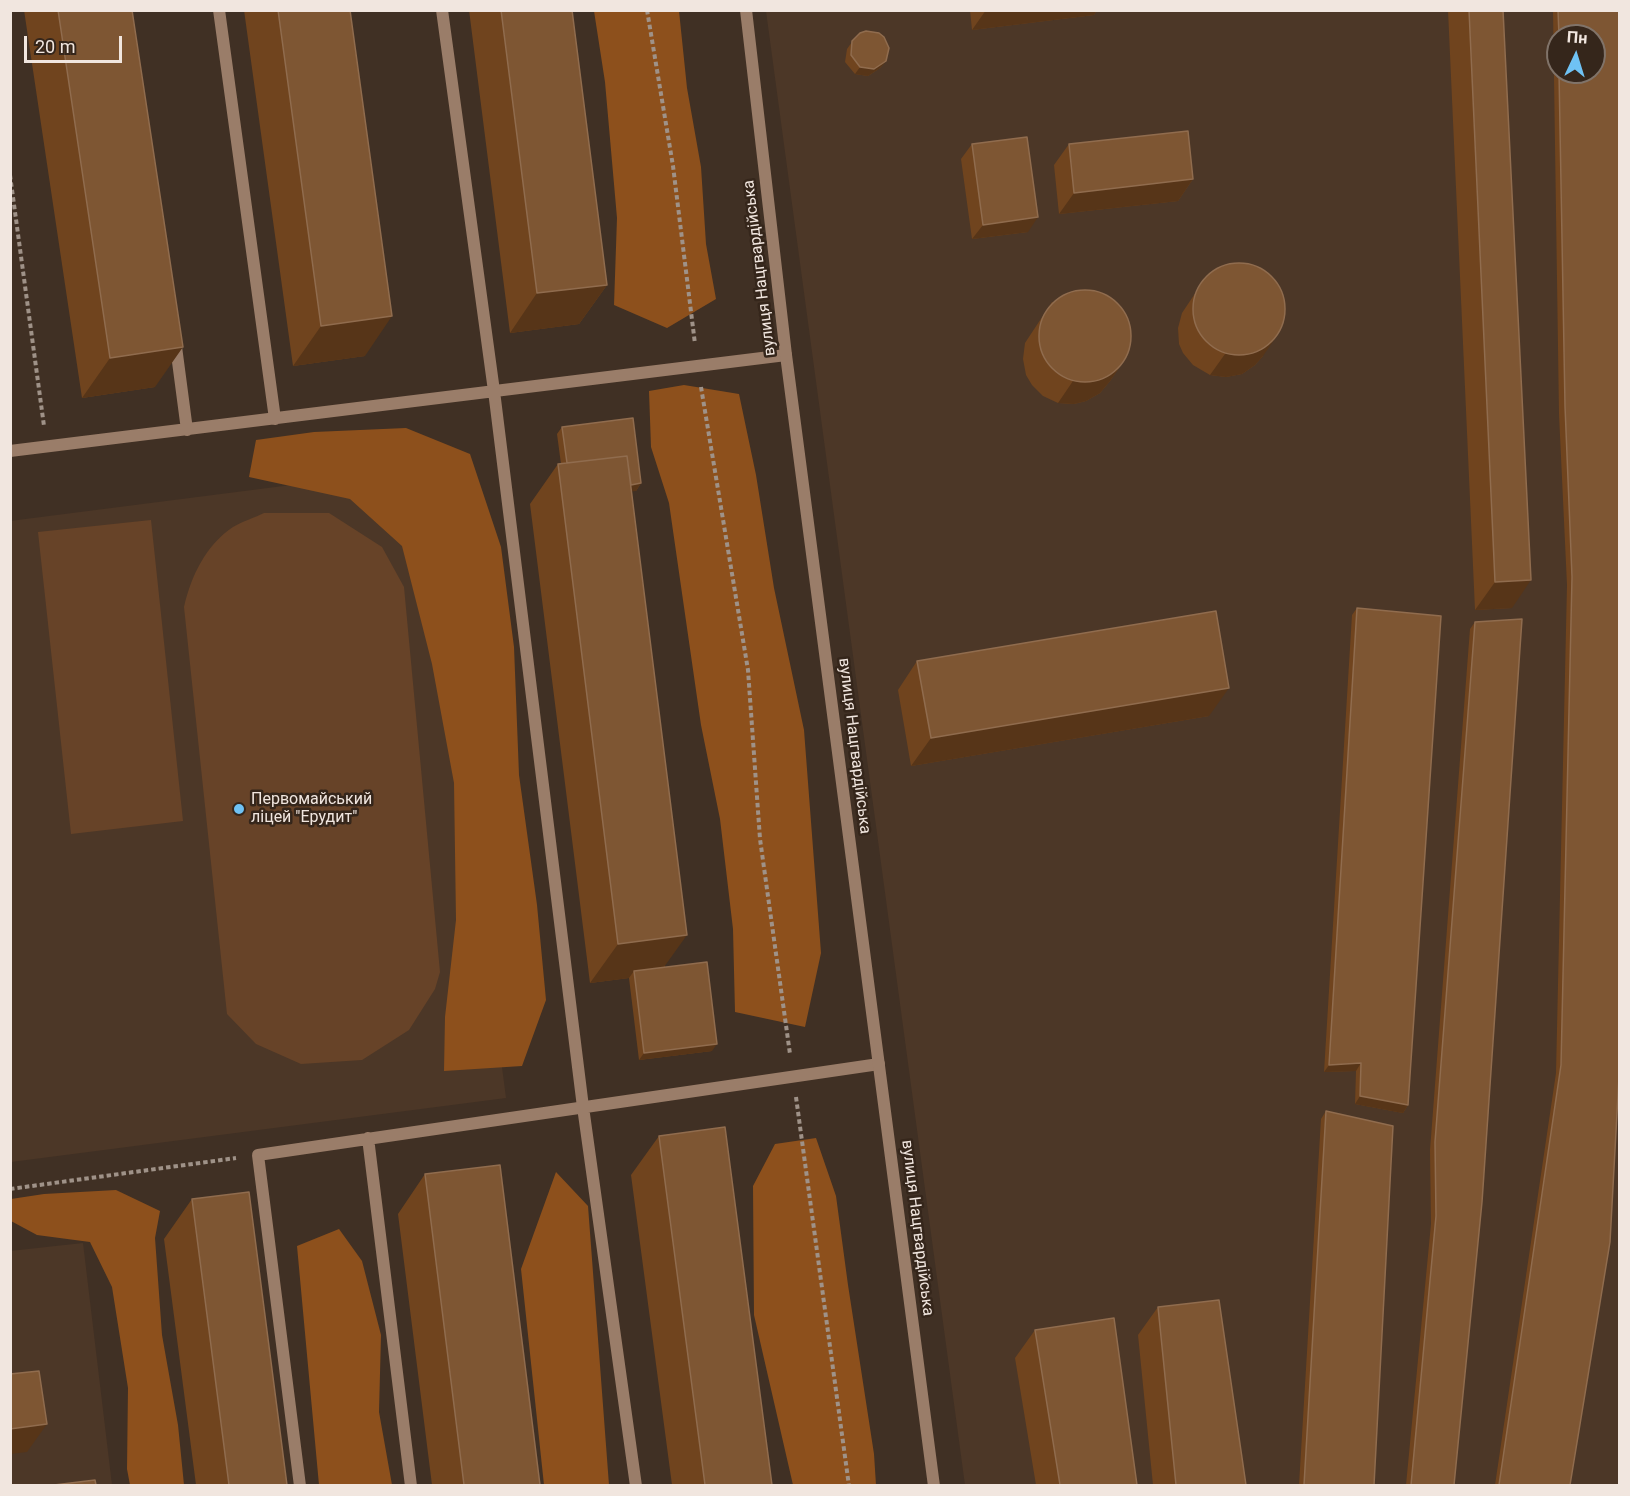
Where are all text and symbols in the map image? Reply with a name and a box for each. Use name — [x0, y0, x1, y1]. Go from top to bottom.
scale bar — [27, 24, 124, 62]
north arrow — [1546, 24, 1606, 84]
text: Пн — [1566, 27, 1588, 48]
text: 20 m — [35, 36, 75, 57]
street label: вулиця Нацгвардійська — [740, 179, 780, 357]
street label: вулиця Нацгвардійська — [834, 657, 874, 835]
place label: Первомайський ліцей "Ерудит" — [251, 790, 372, 828]
marker: Первомайський ліцей "Ерудит" — [232, 802, 246, 816]
street label: вулиця Нацгвардійська — [897, 1139, 937, 1317]

